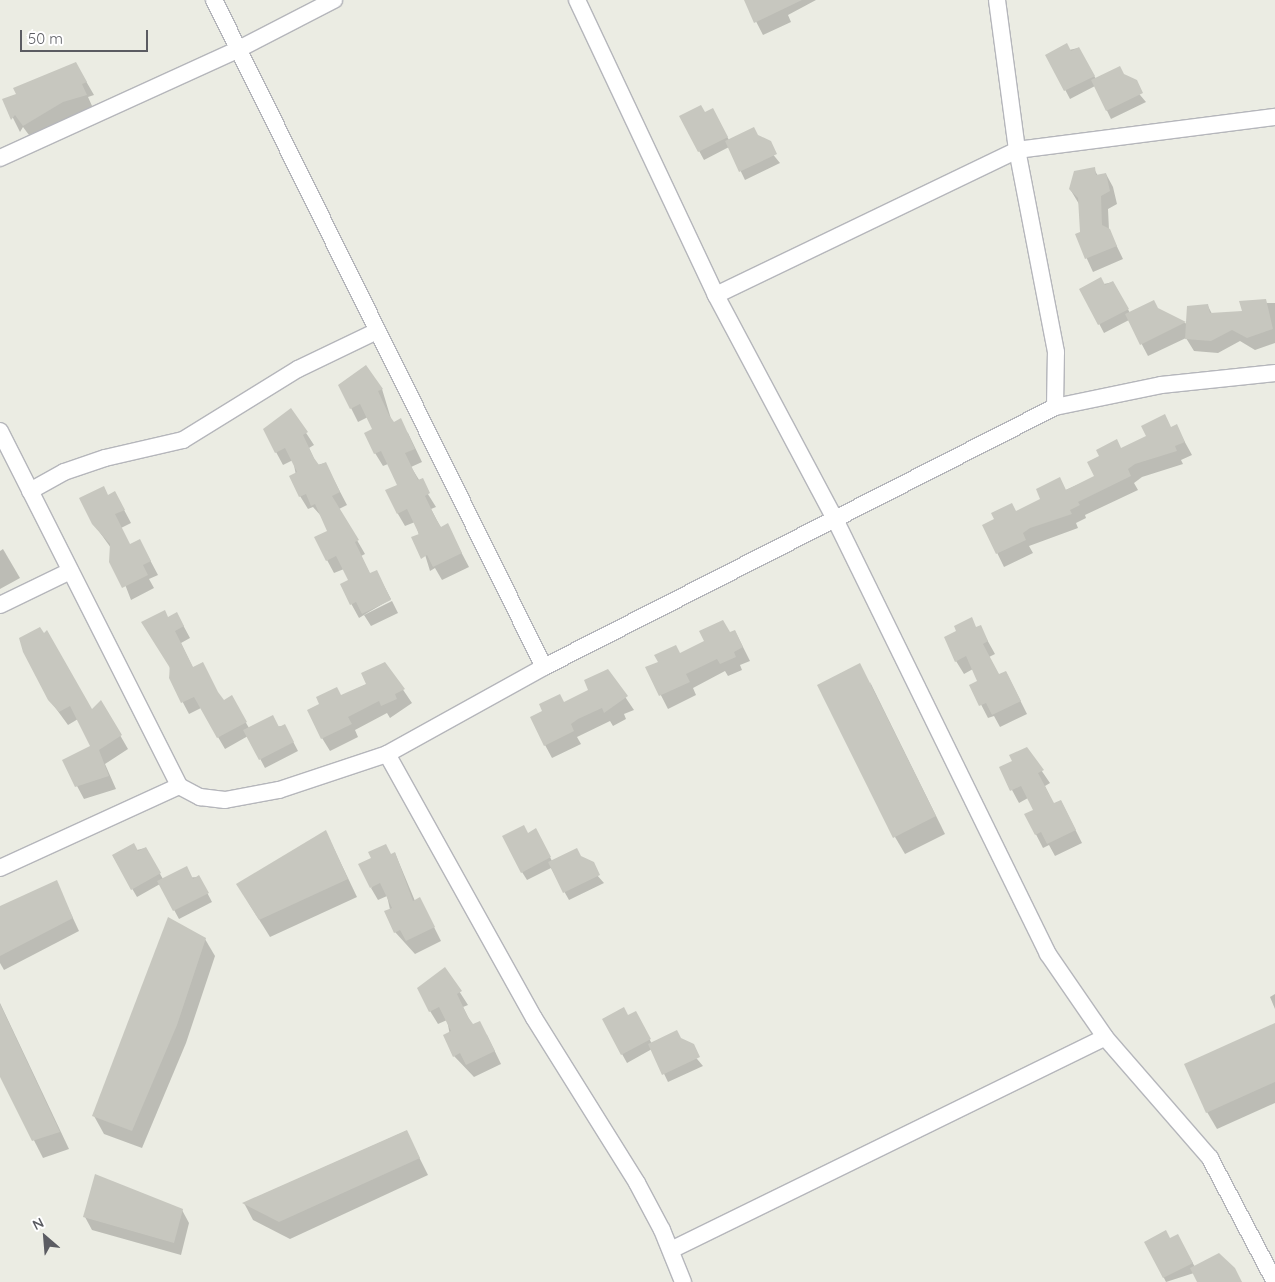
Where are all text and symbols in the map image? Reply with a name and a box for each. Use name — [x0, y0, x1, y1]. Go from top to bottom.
scale bar — [22, 20, 150, 52]
text: 50 m — [28, 29, 63, 48]
north arrow — [20, 1212, 70, 1262]
text: N — [30, 1213, 47, 1234]

